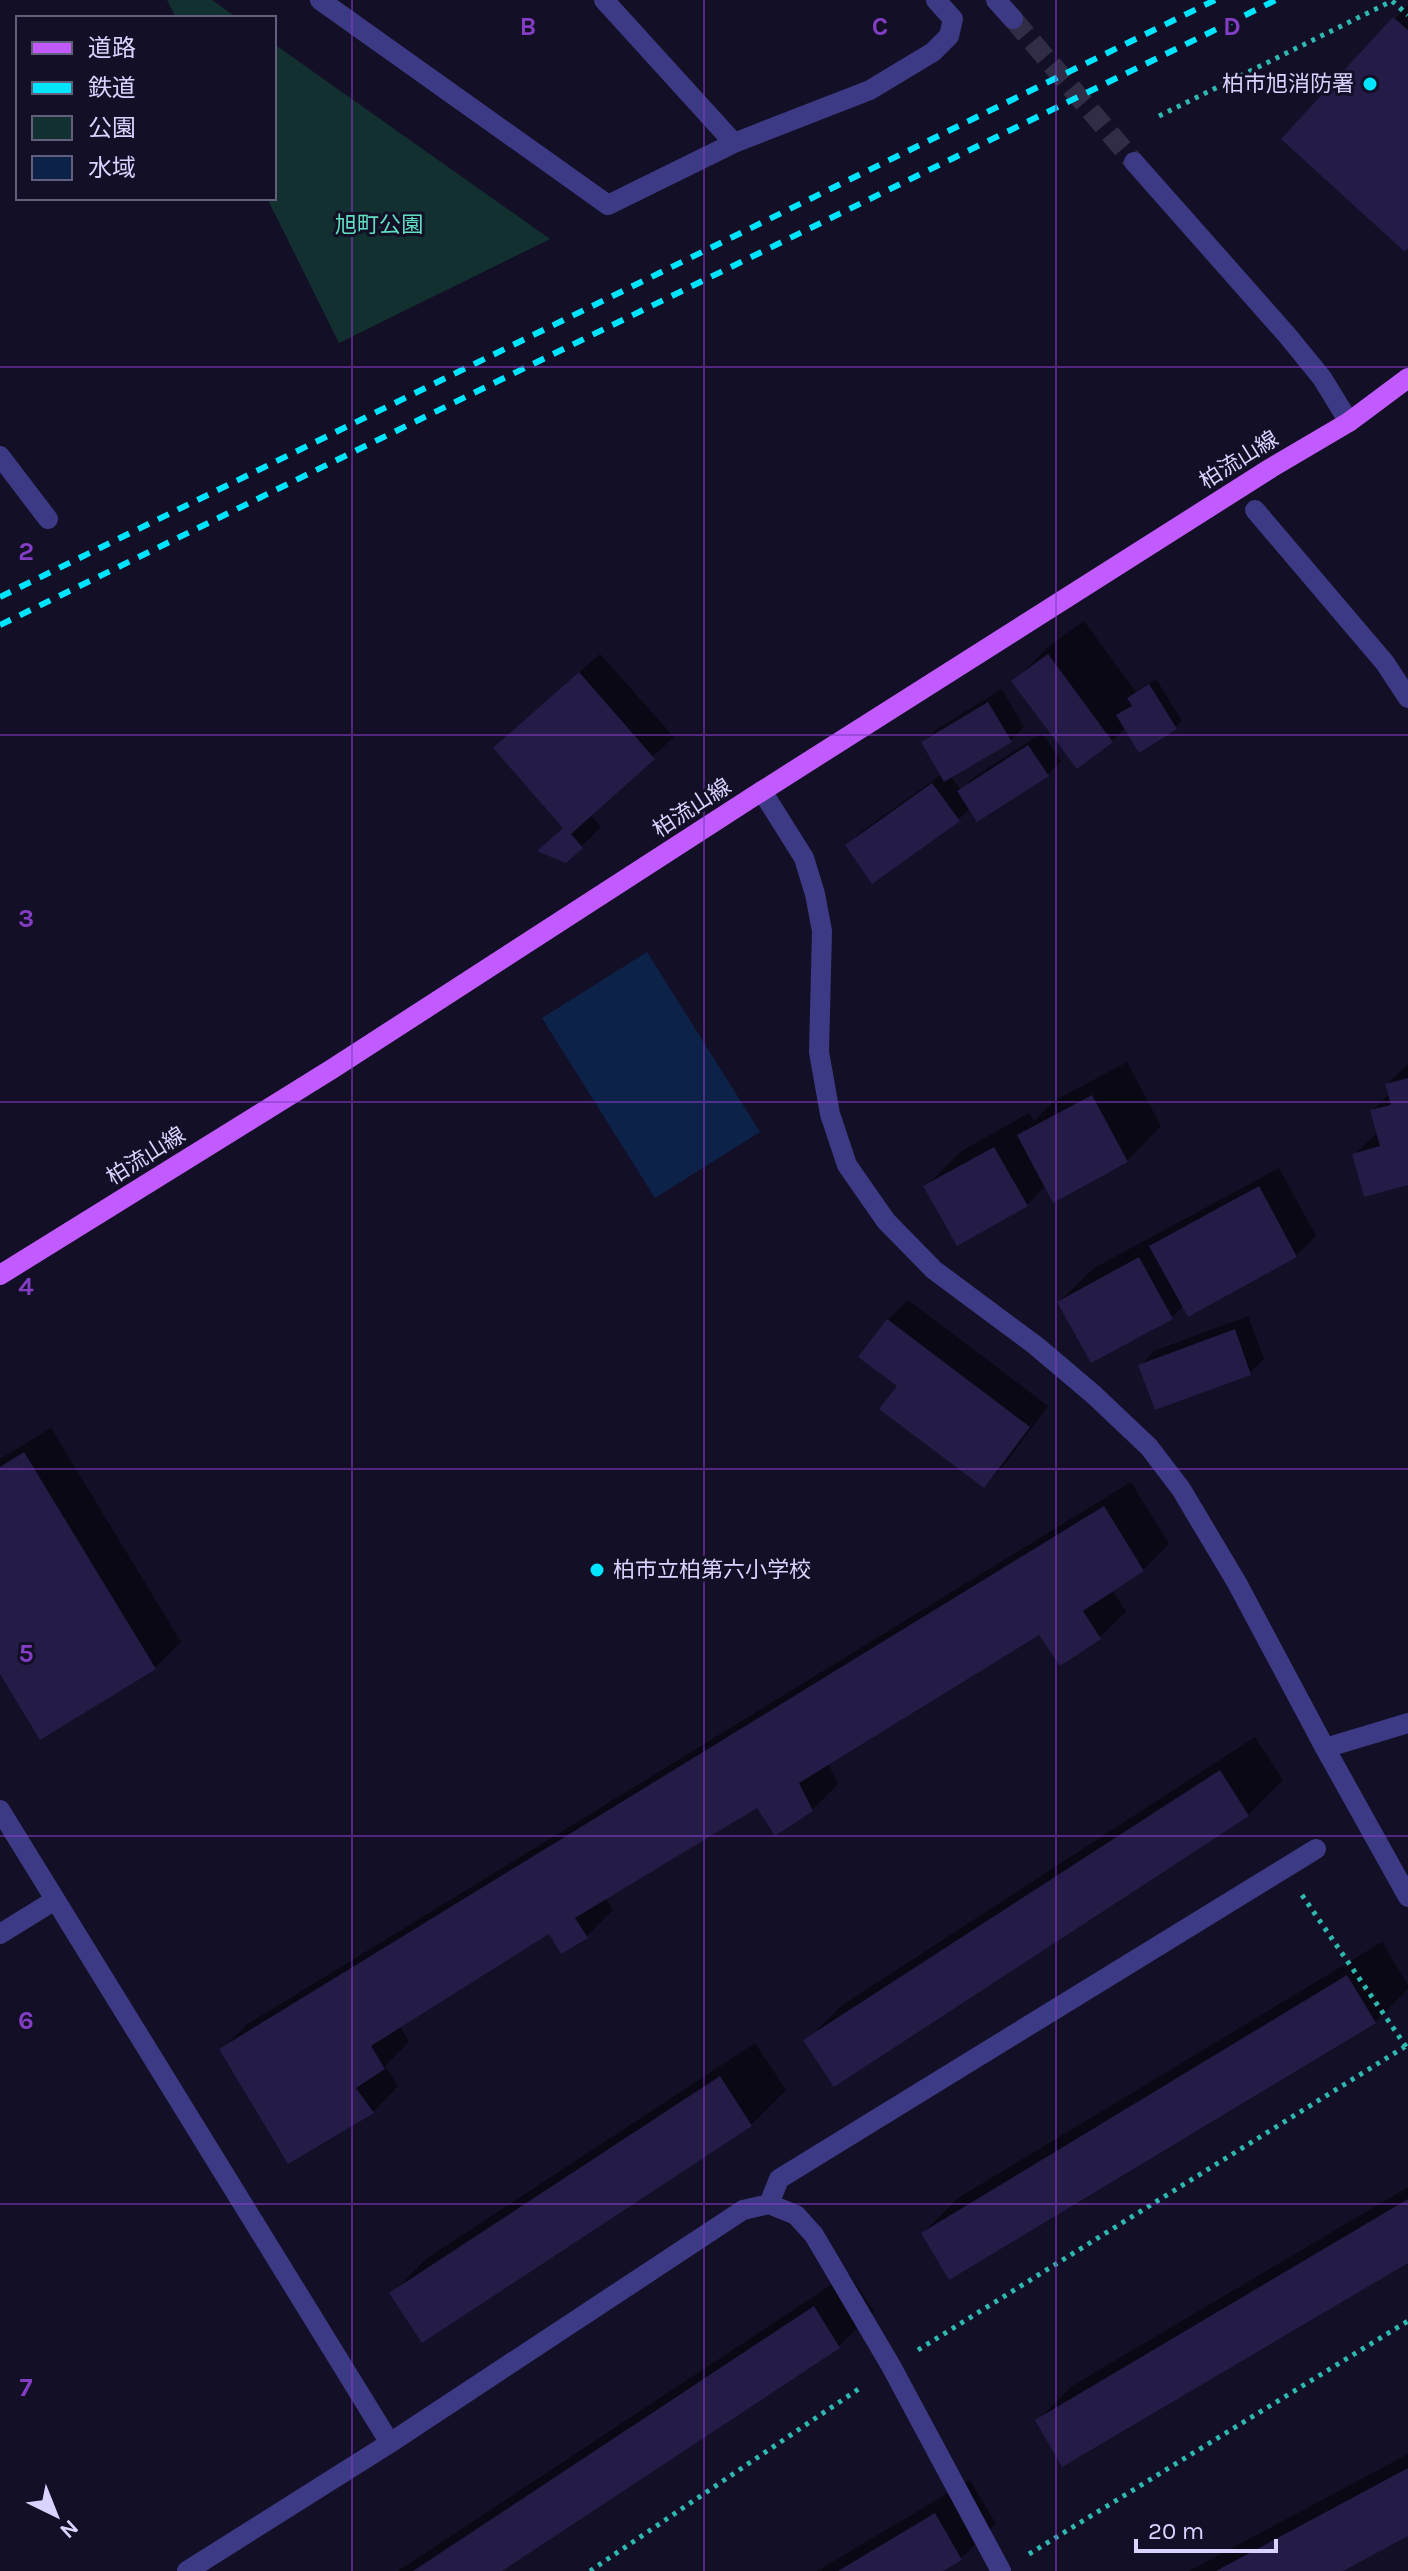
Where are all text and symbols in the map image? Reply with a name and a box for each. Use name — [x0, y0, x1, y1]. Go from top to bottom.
text: B — [520, 11, 536, 42]
text: C — [872, 11, 888, 42]
text: D — [1223, 11, 1241, 42]
legend — [16, 16, 276, 200]
text: 道路 — [88, 34, 136, 62]
place label: 柏市旭消防署 — [1222, 71, 1354, 97]
text: 鉄道 — [88, 74, 136, 102]
marker: 柏市旭消防署 — [1361, 75, 1379, 93]
text: 公園 — [88, 114, 136, 142]
text: 水域 — [88, 154, 136, 182]
park label: 旭町公園 — [335, 212, 423, 238]
street label: 柏流山線 — [1195, 426, 1283, 494]
text: 2 — [18, 536, 34, 567]
street label: 柏流山線 — [648, 773, 736, 843]
text: 3 — [18, 903, 34, 934]
street label: 柏流山線 — [102, 1122, 190, 1190]
text: 4 — [18, 1271, 34, 1302]
place label: 柏市立柏第六小学校 — [613, 1557, 811, 1583]
marker: 柏市立柏第六小学校 — [588, 1561, 606, 1579]
text: 5 — [18, 1638, 34, 1669]
text: 6 — [18, 2005, 34, 2036]
text: 7 — [20, 2372, 33, 2403]
north arrow — [16, 2475, 96, 2555]
scale bar — [1136, 2503, 1276, 2553]
text: N — [54, 2514, 84, 2544]
text: 20 m — [1148, 2517, 1204, 2545]

